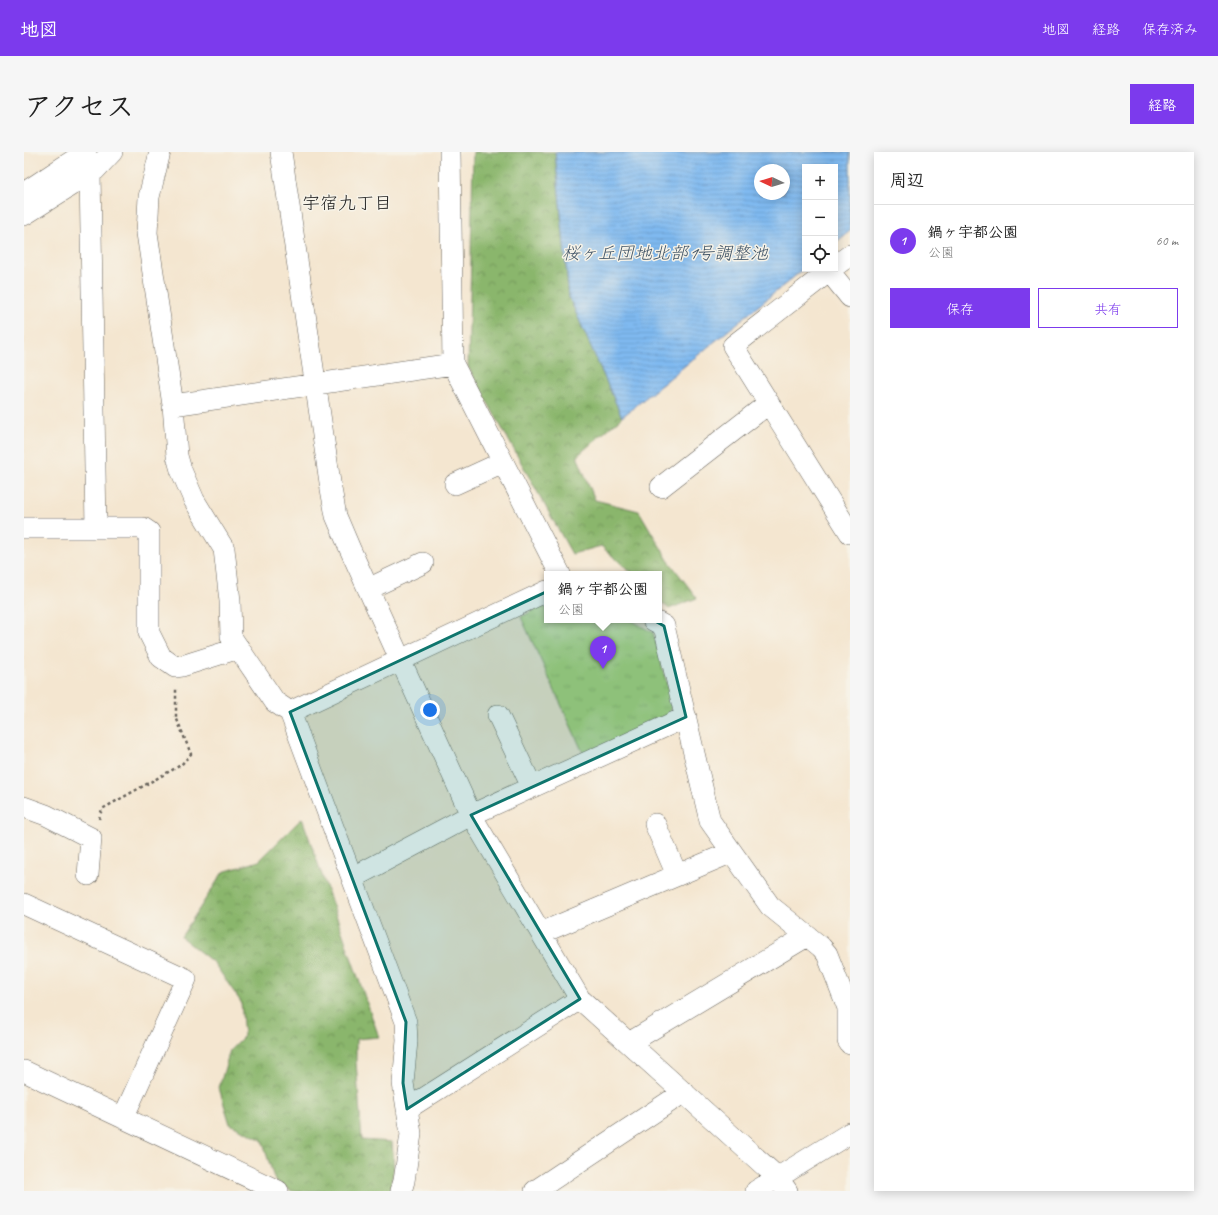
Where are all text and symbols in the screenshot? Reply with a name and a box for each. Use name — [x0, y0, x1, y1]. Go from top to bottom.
text: 地図 — [20, 18, 58, 42]
text: 地図 — [1042, 21, 1070, 38]
text: 経路 — [1092, 21, 1120, 38]
text: 保存済み — [1142, 21, 1198, 38]
button: 経路 — [1130, 84, 1194, 124]
text: アクセス — [24, 89, 134, 124]
north arrow — [754, 164, 790, 200]
map controls — [802, 164, 838, 272]
button: + — [802, 164, 838, 200]
text: 周辺 — [890, 170, 924, 191]
district label: 宇宿九丁目 — [302, 192, 392, 214]
button: − — [802, 200, 838, 236]
text: 鍋ヶ宇都公園 — [928, 223, 1018, 242]
text: 1 — [900, 233, 906, 249]
text: 60 m — [1156, 233, 1178, 249]
button: locate — [802, 236, 838, 272]
water label: 桜ヶ丘団地北部1号調整池 — [562, 242, 769, 264]
text: 公園 — [928, 245, 954, 261]
button: 保存 — [890, 288, 1030, 328]
button: 共有 — [1038, 288, 1178, 328]
popup — [544, 571, 662, 623]
text: 鍋ヶ宇都公園 — [558, 580, 648, 599]
text: 公園 — [558, 602, 584, 618]
pin: 1 — [590, 636, 616, 669]
your location — [420, 700, 440, 720]

